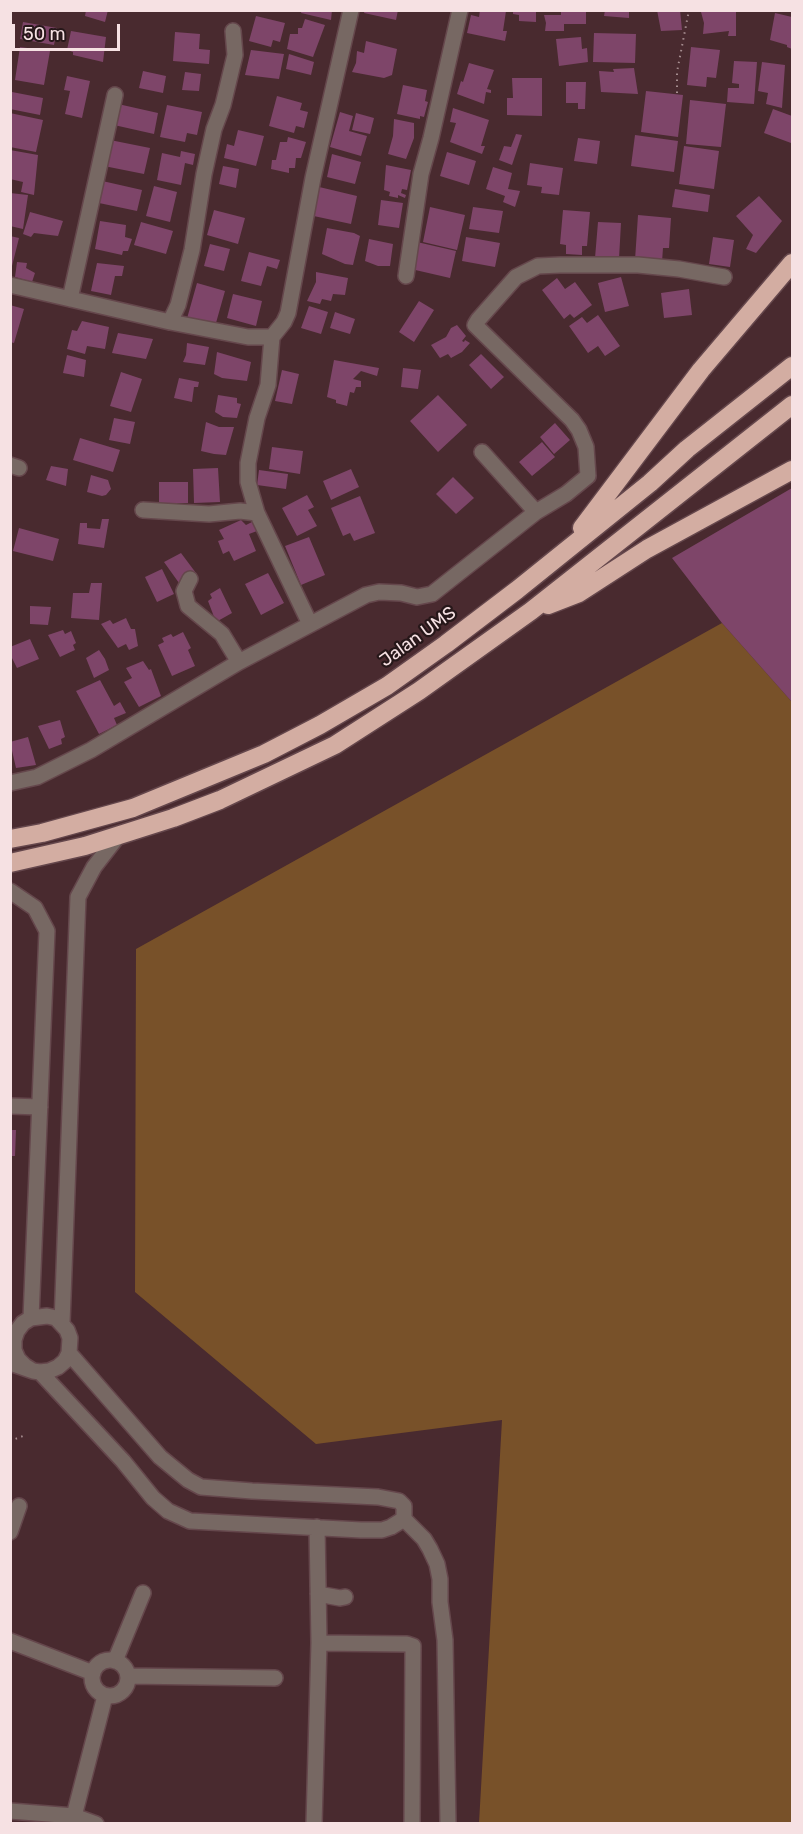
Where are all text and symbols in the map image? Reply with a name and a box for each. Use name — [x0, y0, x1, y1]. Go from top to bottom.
scale bar — [15, 12, 123, 50]
text: 50 m — [23, 23, 66, 45]
street label: Jalan UMS — [376, 602, 460, 672]

